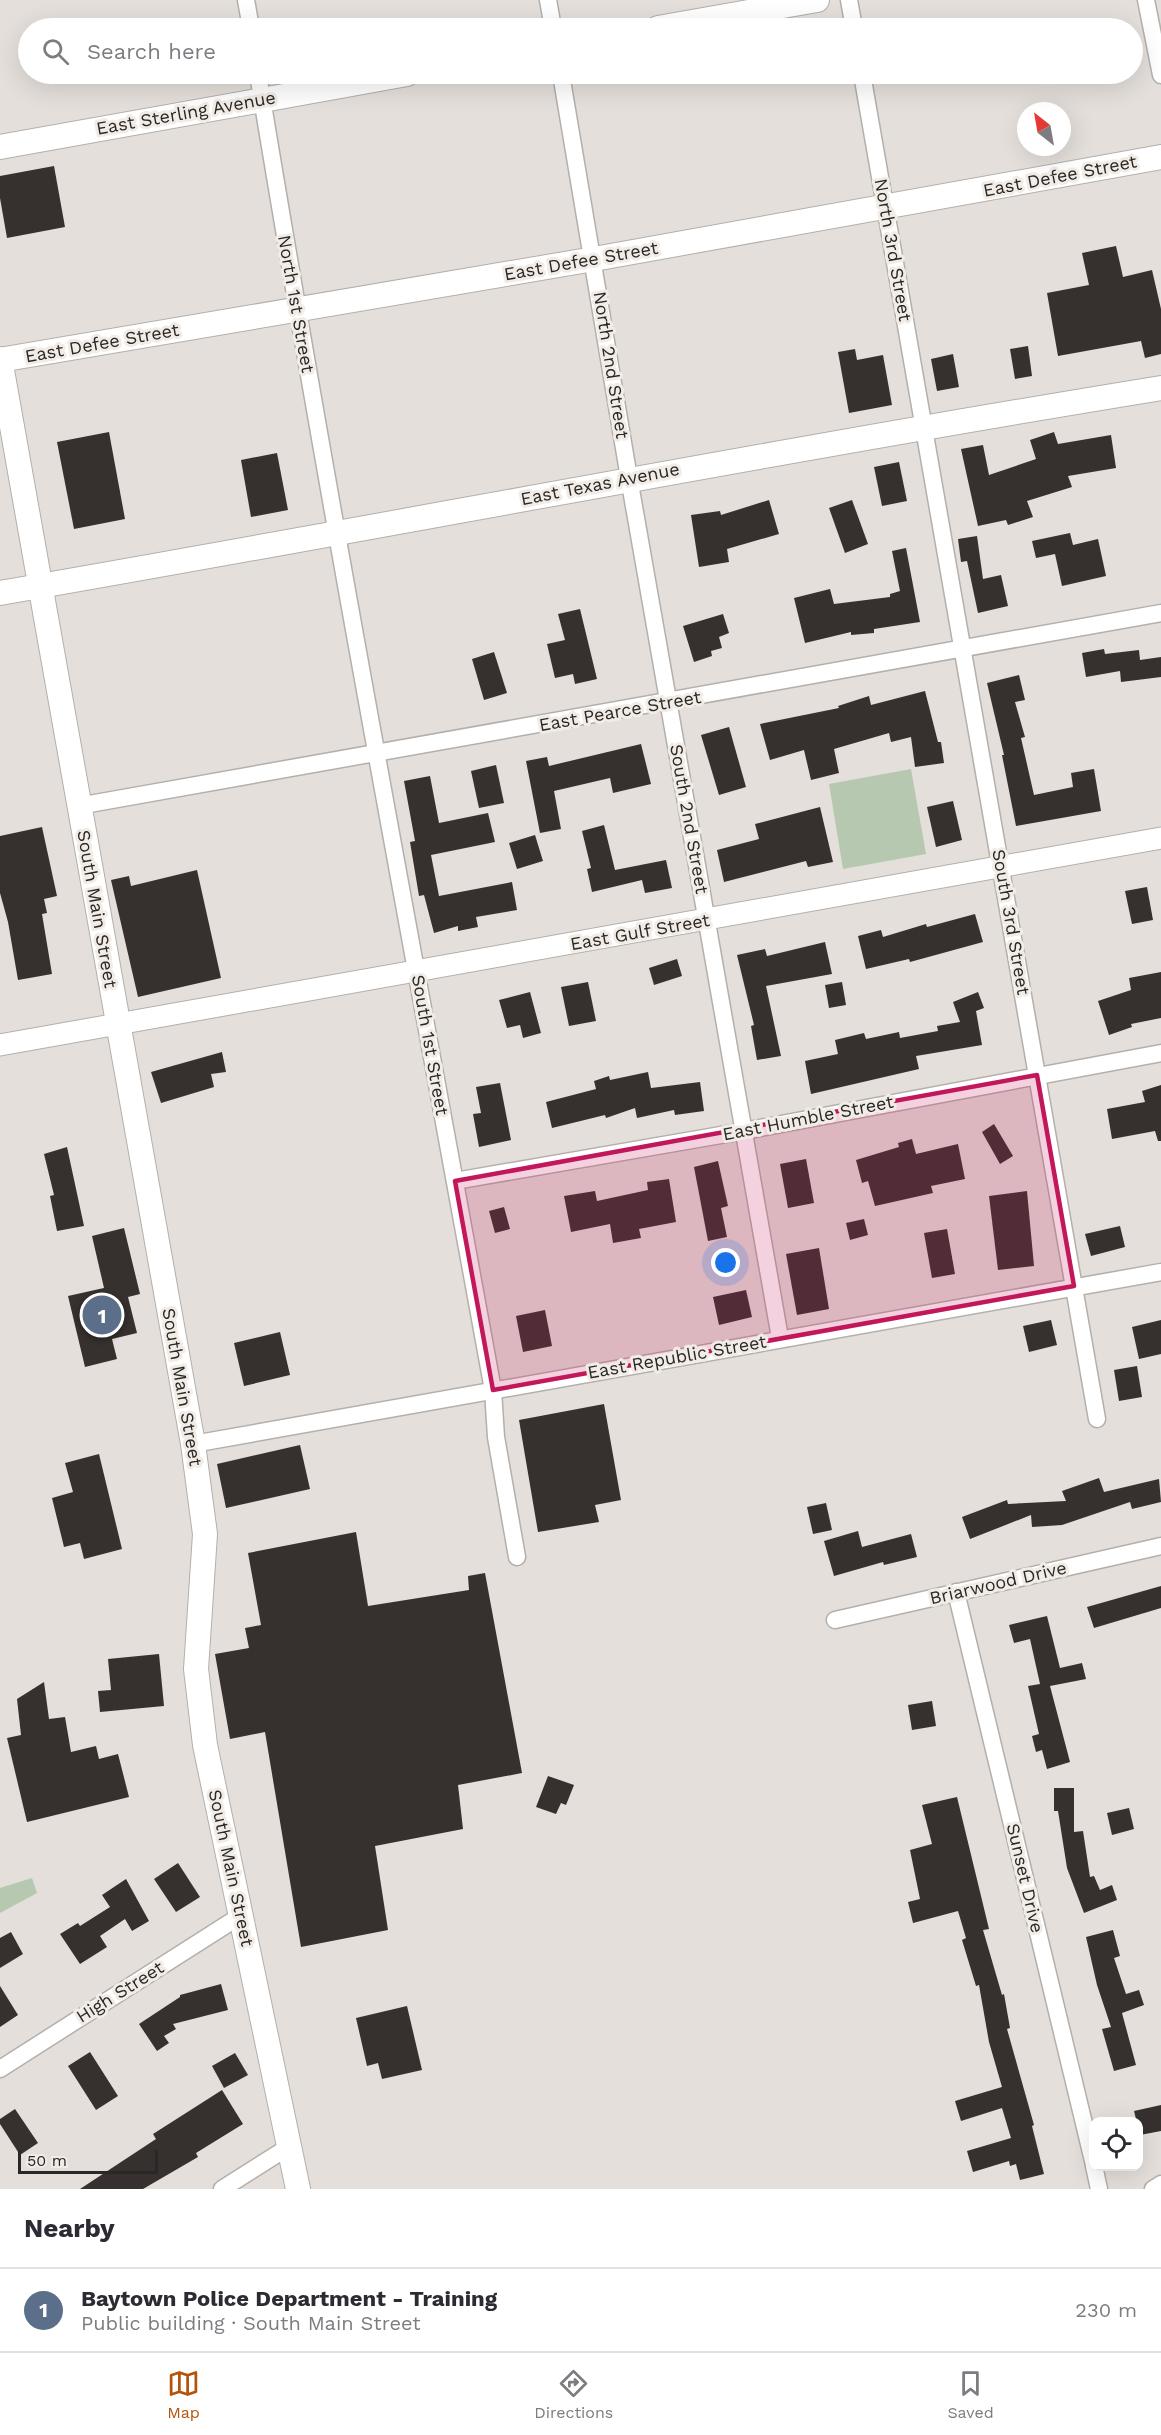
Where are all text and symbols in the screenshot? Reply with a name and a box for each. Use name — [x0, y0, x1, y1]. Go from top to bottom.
search box — [18, 18, 1143, 84]
icon: search — [39, 35, 72, 68]
text: Search here — [87, 39, 216, 64]
street label: East Sterling Avenue — [95, 86, 277, 139]
north arrow — [1017, 102, 1071, 156]
street label: East Defee Street — [981, 150, 1139, 201]
street label: North 3rd Street — [871, 177, 916, 323]
street label: North 1st Street — [274, 233, 319, 375]
street label: East Defee Street — [502, 237, 660, 284]
street label: North 2nd Street — [589, 290, 634, 440]
street label: East Defee Street — [23, 319, 181, 366]
street label: East Texas Avenue — [519, 458, 681, 509]
street label: East Pearce Street — [537, 686, 703, 735]
street label: South 2nd Street — [666, 742, 713, 896]
street label: South Main Street — [73, 828, 122, 990]
street label: South 3rd Street — [988, 847, 1035, 997]
street label: East Gulf Street — [569, 909, 712, 954]
street label: South 1st Street — [408, 973, 453, 1117]
street label: East Humble Street — [721, 1091, 896, 1144]
your location — [711, 1248, 740, 1277]
pin: 1 — [82, 1292, 122, 1338]
street label: South Main Street — [158, 1306, 207, 1468]
street label: East Republic Street — [586, 1330, 768, 1383]
street label: Briarwood Drive — [927, 1557, 1068, 1608]
street label: South Main Street — [205, 1787, 258, 1949]
street label: Sunset Drive — [1003, 1821, 1048, 1935]
street label: High Street — [72, 1956, 168, 2027]
map controls — [1089, 2117, 1143, 2171]
button: locate — [1089, 2117, 1143, 2171]
scale bar — [18, 2147, 158, 2174]
text: 50 m — [27, 2151, 67, 2170]
text: Nearby — [24, 2213, 115, 2243]
text: Baytown Police Department - Training — [81, 2286, 497, 2311]
text: 1 — [39, 2298, 48, 2322]
text: 230 m — [1075, 2298, 1137, 2322]
text: Public building · South Main Street — [81, 2311, 421, 2335]
tab: Map — [167, 2367, 200, 2422]
tab: Directions — [534, 2367, 613, 2422]
tab: Saved — [947, 2367, 994, 2422]

